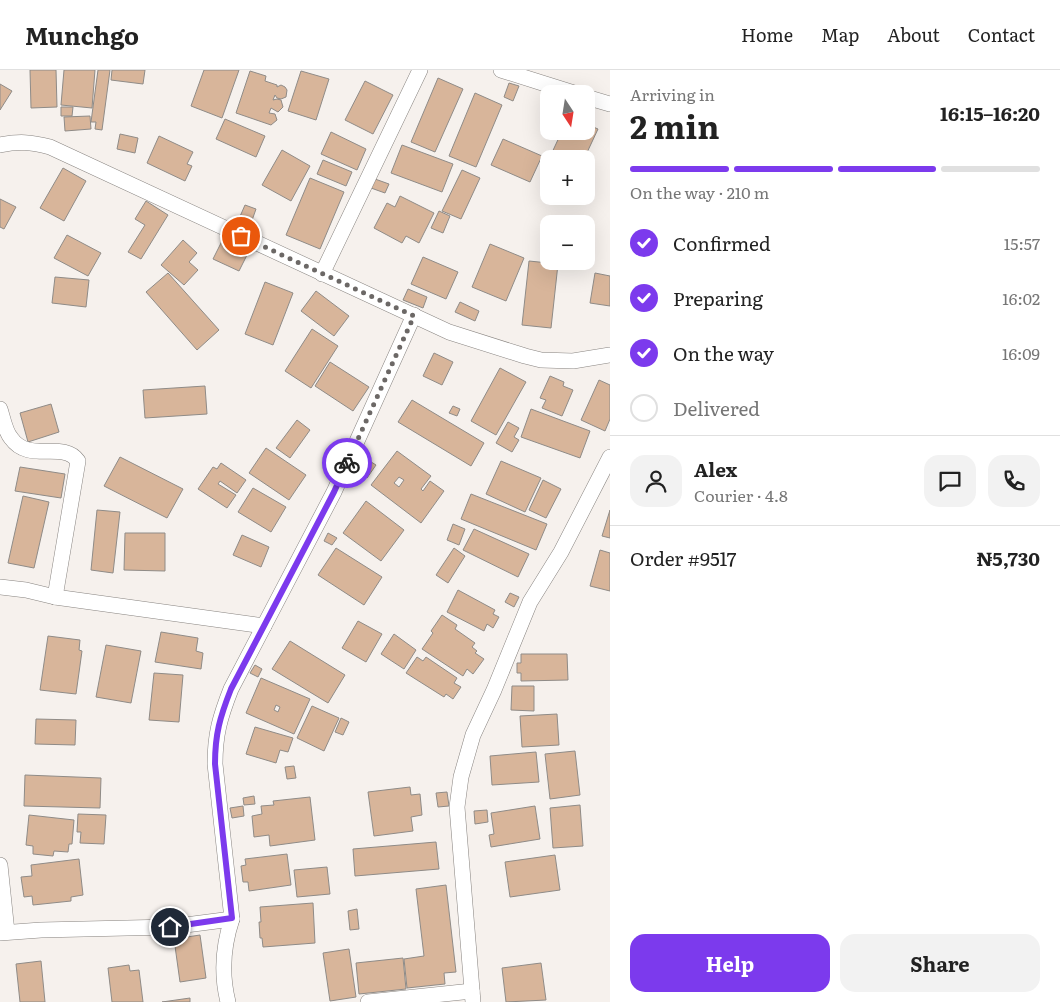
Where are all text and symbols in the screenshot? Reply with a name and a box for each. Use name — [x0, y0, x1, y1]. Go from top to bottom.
text: Munchgo — [25, 17, 139, 52]
text: Home — [741, 21, 793, 48]
text: Map — [821, 21, 859, 48]
text: About — [887, 21, 940, 48]
text: Contact — [968, 21, 1035, 48]
text: Arriving in — [630, 82, 715, 106]
north arrow — [540, 85, 595, 140]
map controls — [540, 85, 595, 270]
text: 16:15–16:20 — [940, 99, 1040, 127]
text: 2 min — [630, 101, 719, 149]
button: + — [540, 150, 595, 205]
text: On the way · 210 m — [630, 180, 769, 204]
pin — [220, 215, 262, 257]
button: − — [540, 215, 595, 270]
icon: bag — [227, 222, 255, 250]
icon: check — [630, 229, 658, 257]
text: Confirmed — [673, 229, 771, 257]
text: 15:57 — [1004, 231, 1040, 255]
icon: check — [630, 284, 658, 312]
text: Preparing — [673, 284, 763, 312]
text: 16:02 — [1002, 286, 1040, 310]
icon: check — [630, 339, 658, 367]
text: On the way — [673, 339, 774, 367]
text: 16:09 — [1002, 341, 1040, 365]
text: Delivered — [673, 394, 760, 422]
courier — [322, 438, 372, 488]
icon: bike — [333, 449, 361, 477]
button: person — [630, 455, 682, 507]
text: Alex — [694, 455, 737, 483]
button: chat — [924, 455, 976, 507]
button: phone — [988, 455, 1040, 507]
text: Courier · 4.8 — [694, 483, 788, 507]
text: Order #9517 — [630, 544, 736, 572]
text: ₦5,730 — [976, 544, 1040, 572]
pin — [149, 906, 191, 948]
icon: home — [156, 913, 184, 941]
button: Help — [630, 934, 830, 992]
button: Share — [840, 934, 1040, 992]

